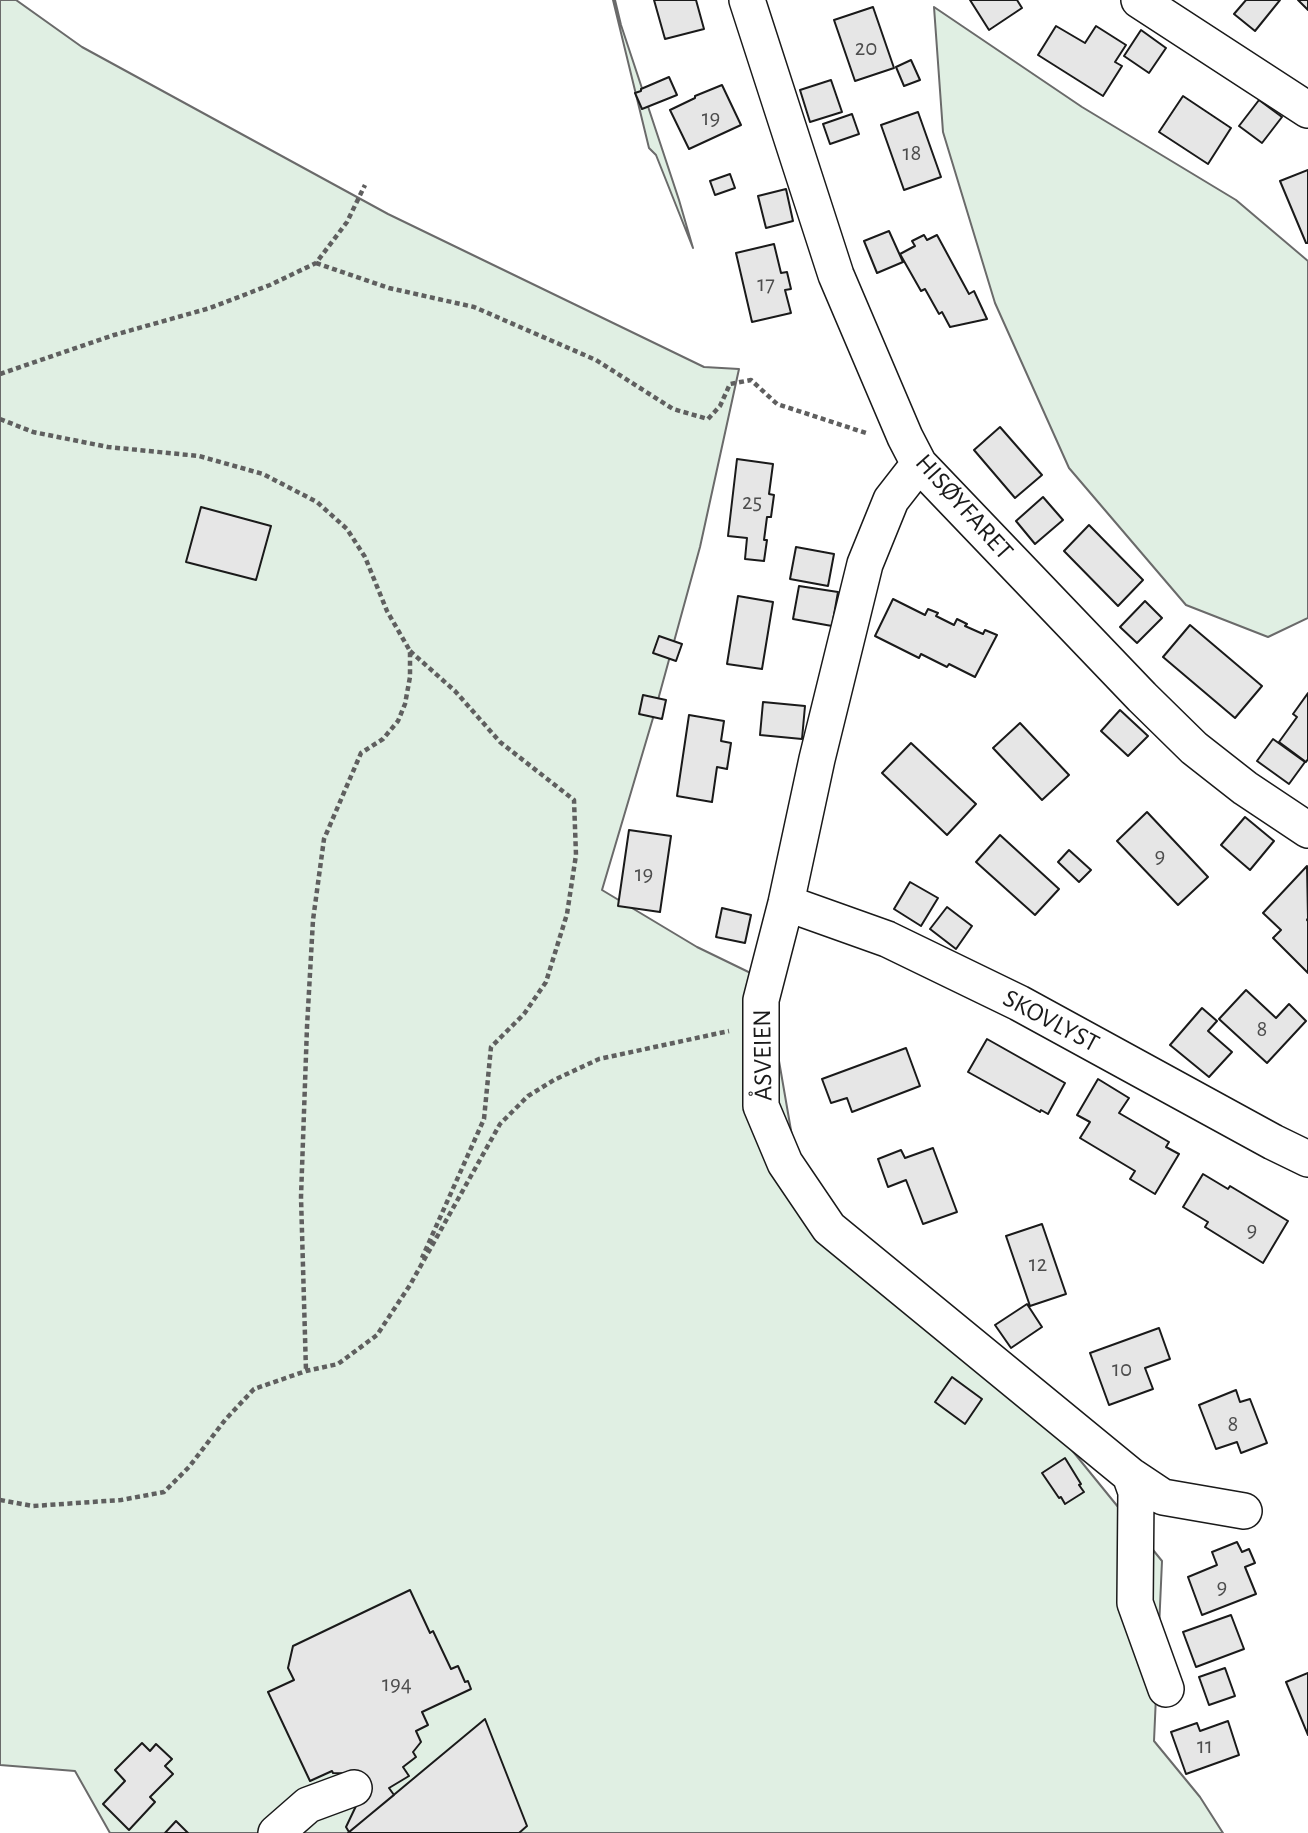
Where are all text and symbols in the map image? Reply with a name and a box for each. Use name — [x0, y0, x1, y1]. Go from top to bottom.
house number: 20 — [855, 34, 877, 62]
house number: 19 — [702, 104, 720, 132]
house number: 18 — [903, 139, 921, 167]
house number: 17 — [757, 270, 775, 298]
street label: HISØYFARET — [908, 448, 1020, 566]
house number: 25 — [742, 488, 762, 516]
house number: 9 — [1155, 842, 1165, 870]
house number: 19 — [635, 860, 653, 888]
street label: SKOVLYST — [998, 983, 1104, 1059]
street label: ÅSVEIEN — [747, 1009, 779, 1101]
house number: 8 — [1257, 1015, 1267, 1043]
house number: 9 — [1247, 1216, 1257, 1244]
house number: 12 — [1029, 1250, 1047, 1278]
house number: 10 — [1112, 1355, 1132, 1383]
house number: 8 — [1228, 1410, 1238, 1438]
house number: 9 — [1217, 1573, 1227, 1601]
house number: 194 — [382, 1670, 412, 1698]
house number: 11 — [1197, 1732, 1213, 1760]

